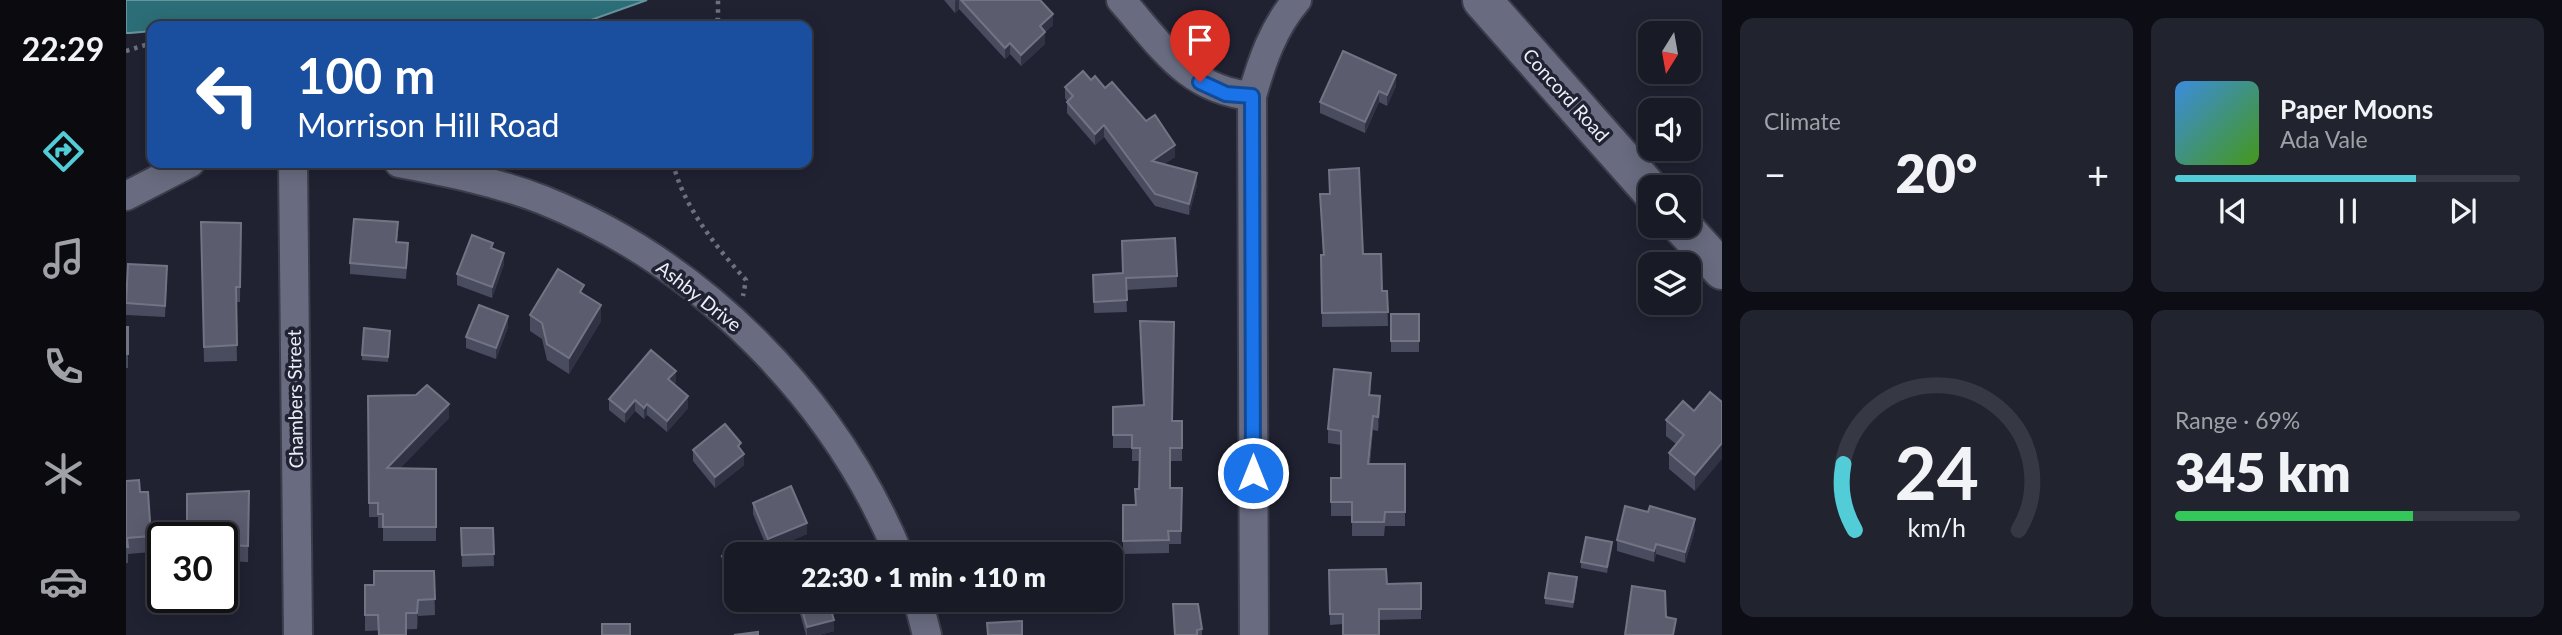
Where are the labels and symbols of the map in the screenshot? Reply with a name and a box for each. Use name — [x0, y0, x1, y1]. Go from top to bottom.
pin — [1170, 10, 1230, 82]
north arrow — [1638, 21, 1701, 84]
street label: Concord Road — [1518, 43, 1614, 146]
street label: Ashby Drive — [652, 255, 746, 336]
street label: Chambers Street — [282, 329, 307, 469]
position arrow — [1216, 436, 1290, 510]
speed limit sign: 30 — [147, 522, 238, 613]

